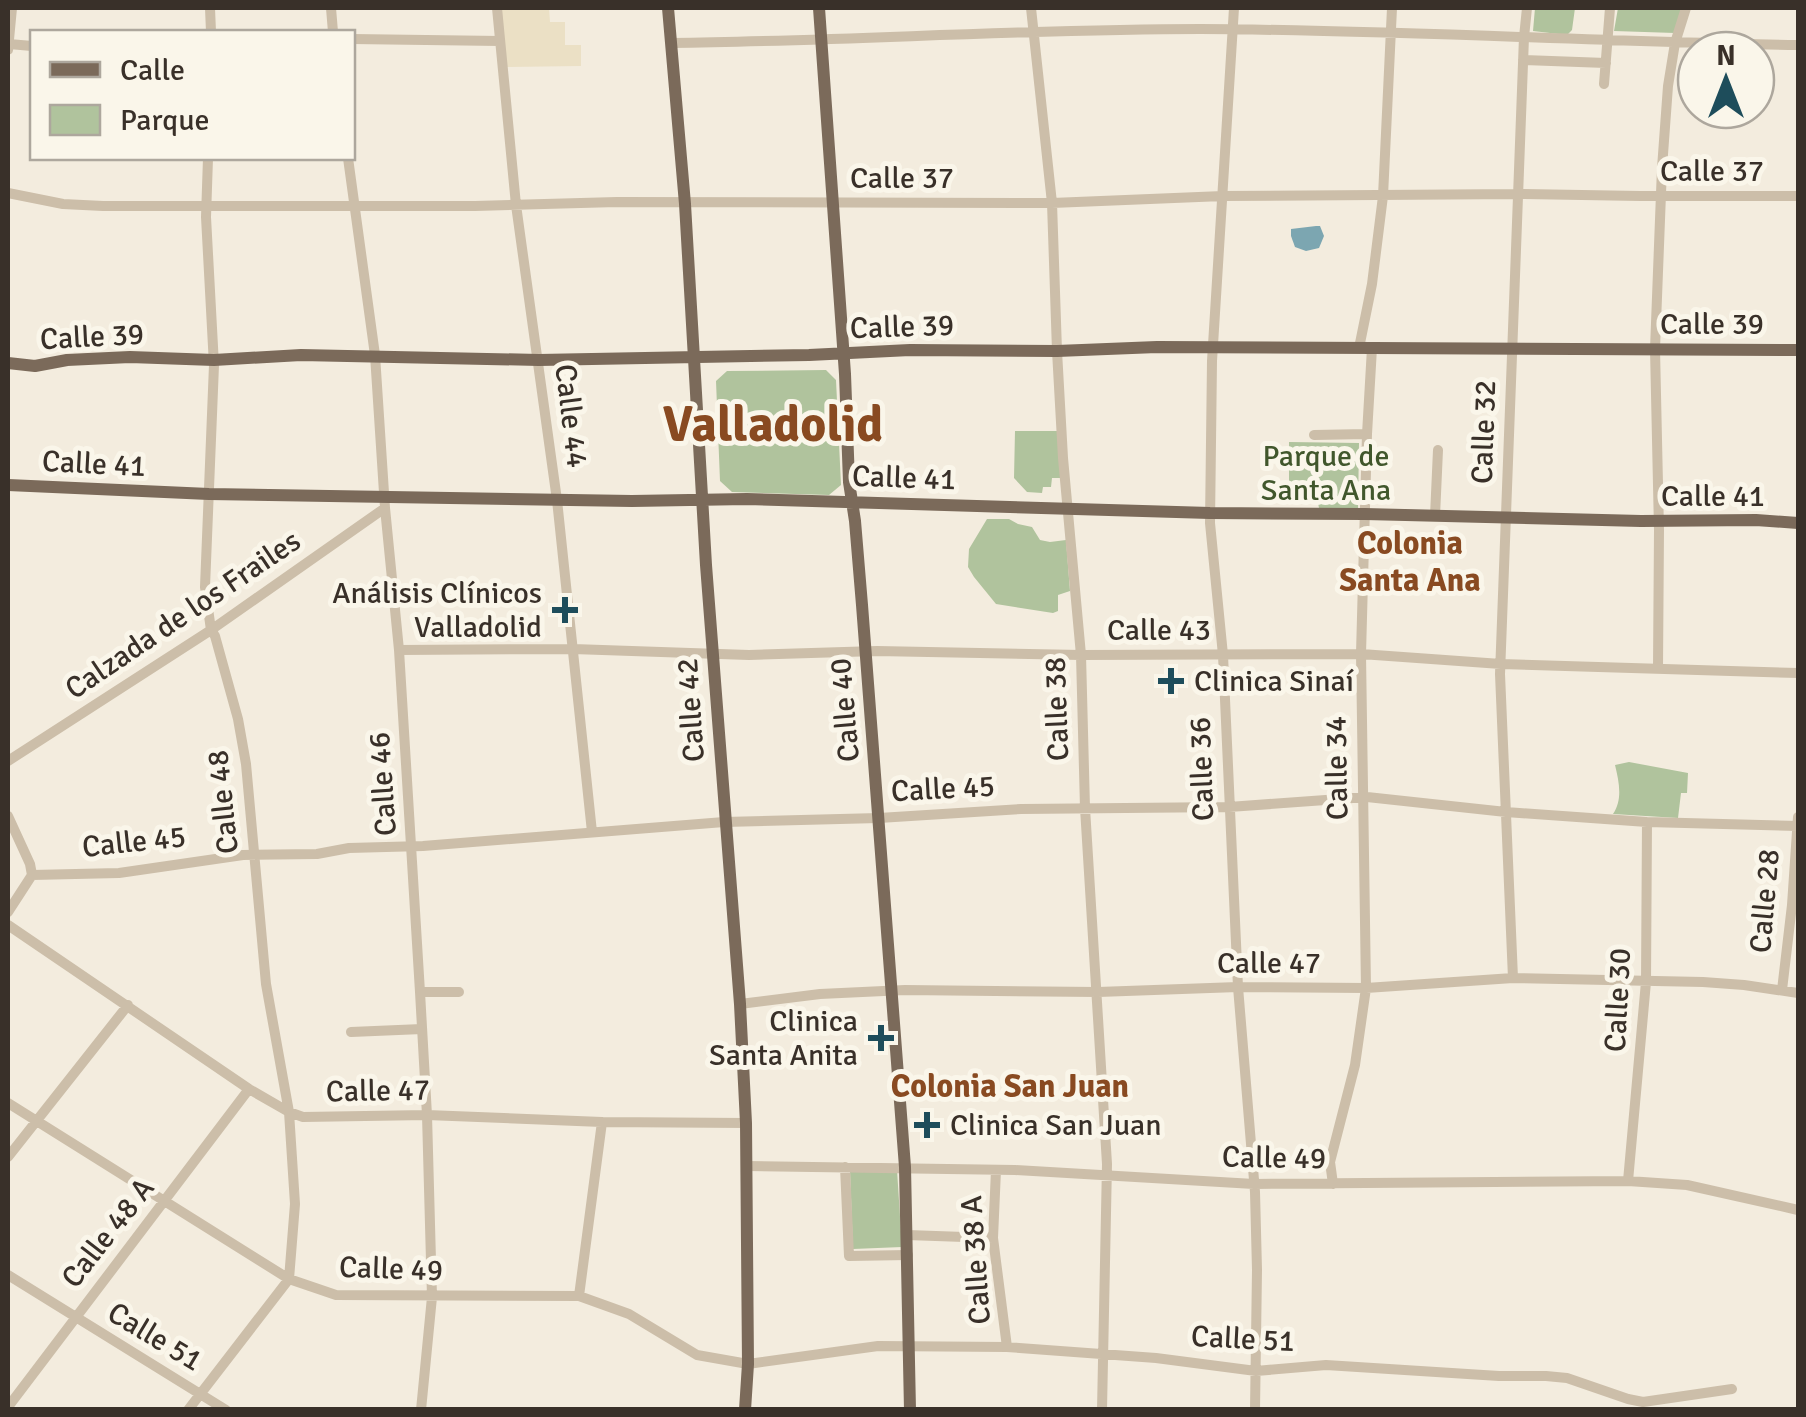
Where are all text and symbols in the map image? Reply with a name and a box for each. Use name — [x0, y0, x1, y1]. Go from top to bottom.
legend — [30, 30, 355, 160]
north arrow — [1676, 30, 1776, 130]
text: N — [1716, 39, 1736, 73]
text: Calle — [120, 52, 185, 89]
text: Parque — [120, 102, 210, 139]
street label: Calle 37 — [1660, 153, 1764, 190]
street label: Calle 37 — [850, 160, 954, 197]
street label: Calle 39 — [1660, 306, 1764, 343]
street label: Calle 39 — [849, 307, 955, 347]
street label: Calle 39 — [39, 316, 145, 358]
street label: Calle 44 — [546, 362, 596, 470]
street label: Calle 32 — [1464, 379, 1504, 485]
district label: Valladolid — [663, 394, 883, 456]
park label: Parque de Santa Ana — [1261, 438, 1391, 509]
street label: Calle 41 — [41, 443, 147, 485]
street label: Calle 41 — [851, 458, 957, 498]
street label: Calle 41 — [1661, 478, 1765, 515]
street label: Calzada de los Frailes — [58, 523, 308, 707]
district label: Colonia Santa Ana — [1339, 524, 1481, 600]
place label: Análisis Clínicos Valladolid — [332, 575, 542, 646]
marker: Análisis Clínicos Valladolid — [552, 597, 578, 623]
street label: Calle 43 — [1107, 612, 1211, 649]
street label: Calle 38 — [1037, 656, 1077, 762]
street label: Calle 42 — [669, 657, 713, 763]
street label: Calle 40 — [822, 657, 868, 763]
place label: Clinica Sinaí — [1194, 663, 1354, 700]
marker: Clinica Sinaí — [1158, 668, 1184, 694]
street label: Calle 36 — [1182, 716, 1222, 822]
street label: Calle 34 — [1318, 716, 1356, 820]
street label: Calle 46 — [361, 731, 405, 837]
street label: Calle 48 — [199, 748, 247, 856]
street label: Calle 45 — [890, 768, 996, 810]
street label: Calle 45 — [80, 818, 188, 866]
street label: Calle 28 — [1742, 848, 1788, 954]
street label: Calle 47 — [1217, 945, 1321, 982]
street label: Calle 30 — [1597, 947, 1639, 1053]
place label: Clinica Santa Anita — [709, 1003, 858, 1074]
marker: Clinica Santa Anita — [868, 1025, 894, 1051]
district label: Colonia San Juan — [891, 1067, 1129, 1106]
street label: Calle 47 — [326, 1072, 430, 1110]
place label: Clinica San Juan — [950, 1107, 1162, 1144]
marker: Clinica San Juan — [914, 1112, 940, 1138]
street label: Calle 49 — [1222, 1139, 1326, 1177]
street label: Calle 48 A — [54, 1171, 162, 1295]
street label: Calle 38 A — [953, 1194, 999, 1326]
street label: Calle 49 — [338, 1249, 444, 1289]
street label: Calle 51 — [101, 1294, 209, 1380]
street label: Calle 51 — [1190, 1318, 1296, 1360]

